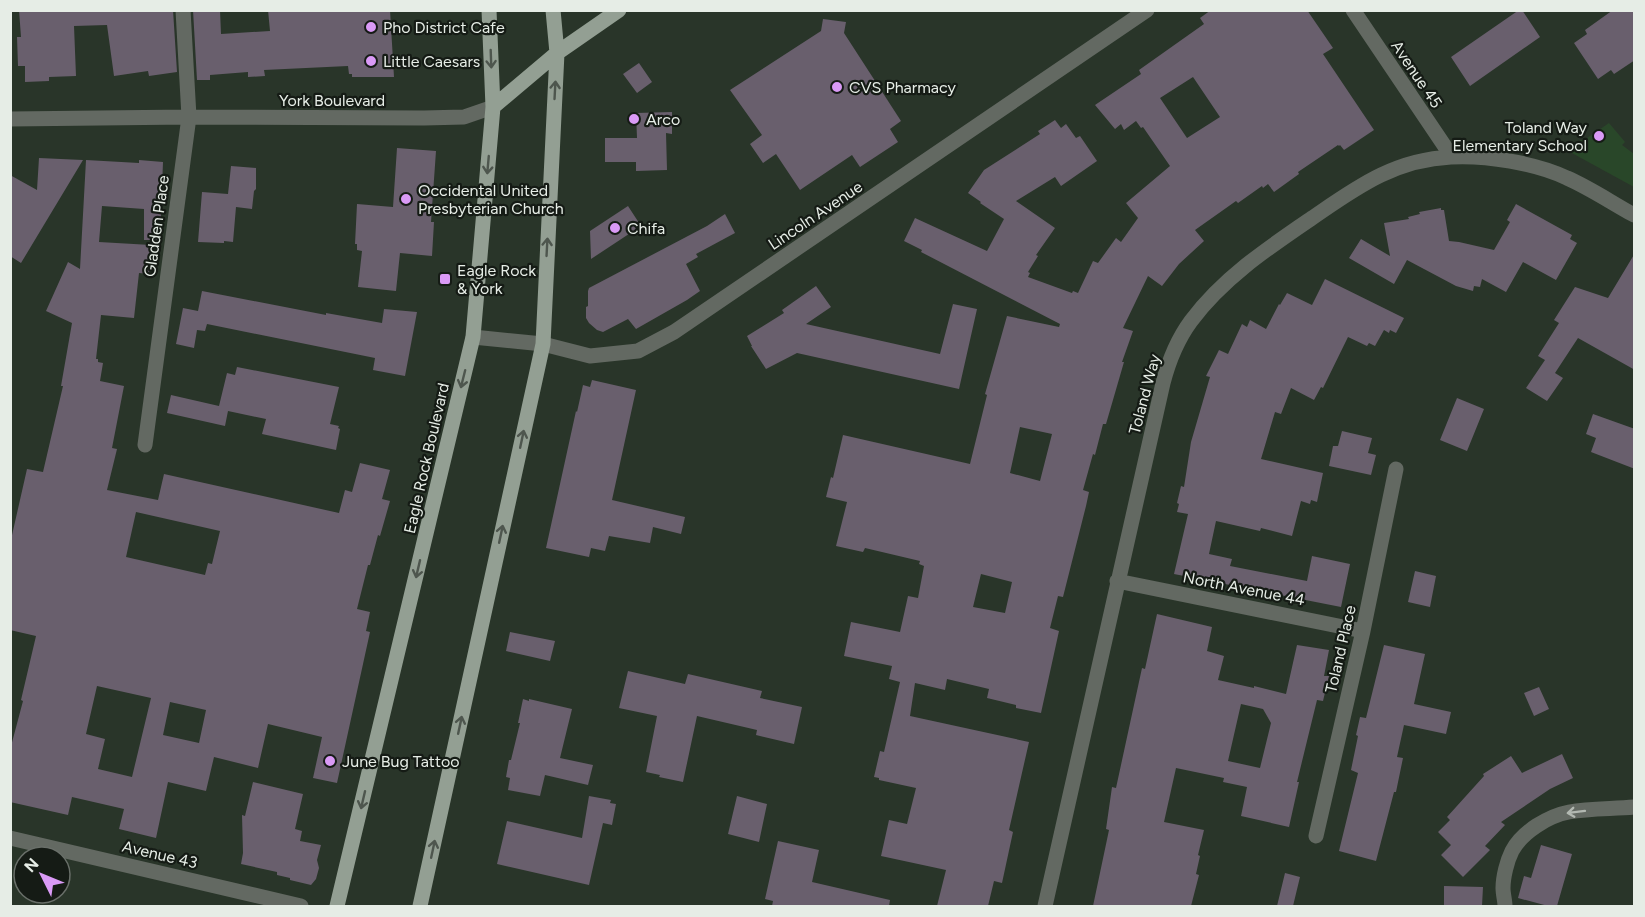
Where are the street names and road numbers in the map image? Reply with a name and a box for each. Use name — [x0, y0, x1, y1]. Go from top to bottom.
street label: Avenue 45 — [1387, 37, 1446, 112]
street label: York Boulevard — [279, 91, 385, 110]
street label: Gladden Place — [140, 174, 173, 278]
street label: Lincoln Avenue — [765, 177, 866, 254]
street label: Toland Way — [1125, 351, 1164, 436]
street label: Eagle Rock Boulevard — [400, 381, 453, 535]
street label: North Avenue 44 — [1181, 567, 1307, 610]
street label: Toland Place — [1321, 603, 1360, 695]
street label: Avenue 43 — [120, 837, 199, 872]

